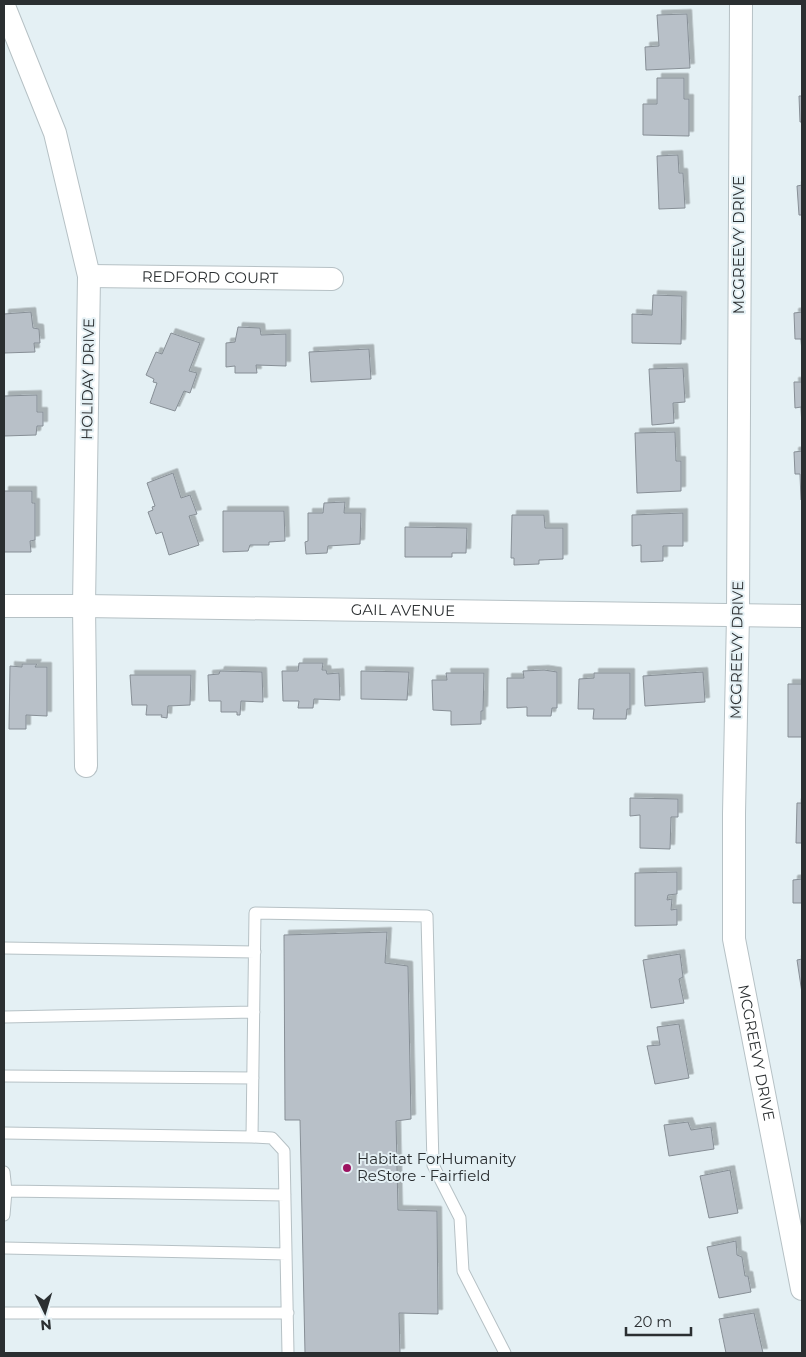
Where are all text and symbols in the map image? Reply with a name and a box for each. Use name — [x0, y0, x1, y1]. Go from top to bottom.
street label: MCGREEVY DRIVE — [729, 176, 748, 314]
street label: REDFORD COURT — [142, 267, 279, 287]
street label: HOLIDAY DRIVE — [77, 318, 98, 440]
street label: MCGREEVY DRIVE — [726, 581, 747, 719]
street label: GAIL AVENUE — [351, 600, 455, 620]
street label: MCGREEVY DRIVE — [734, 983, 779, 1122]
place label: Habitat ForHumanity ReStore - Fairfield — [357, 1149, 517, 1185]
marker: Habitat ForHumanity ReStore - Fairfield — [341, 1162, 353, 1174]
north arrow — [20, 1287, 70, 1337]
scale bar — [626, 1304, 691, 1336]
text: 20 m — [634, 1312, 672, 1331]
text: N — [40, 1315, 53, 1334]

